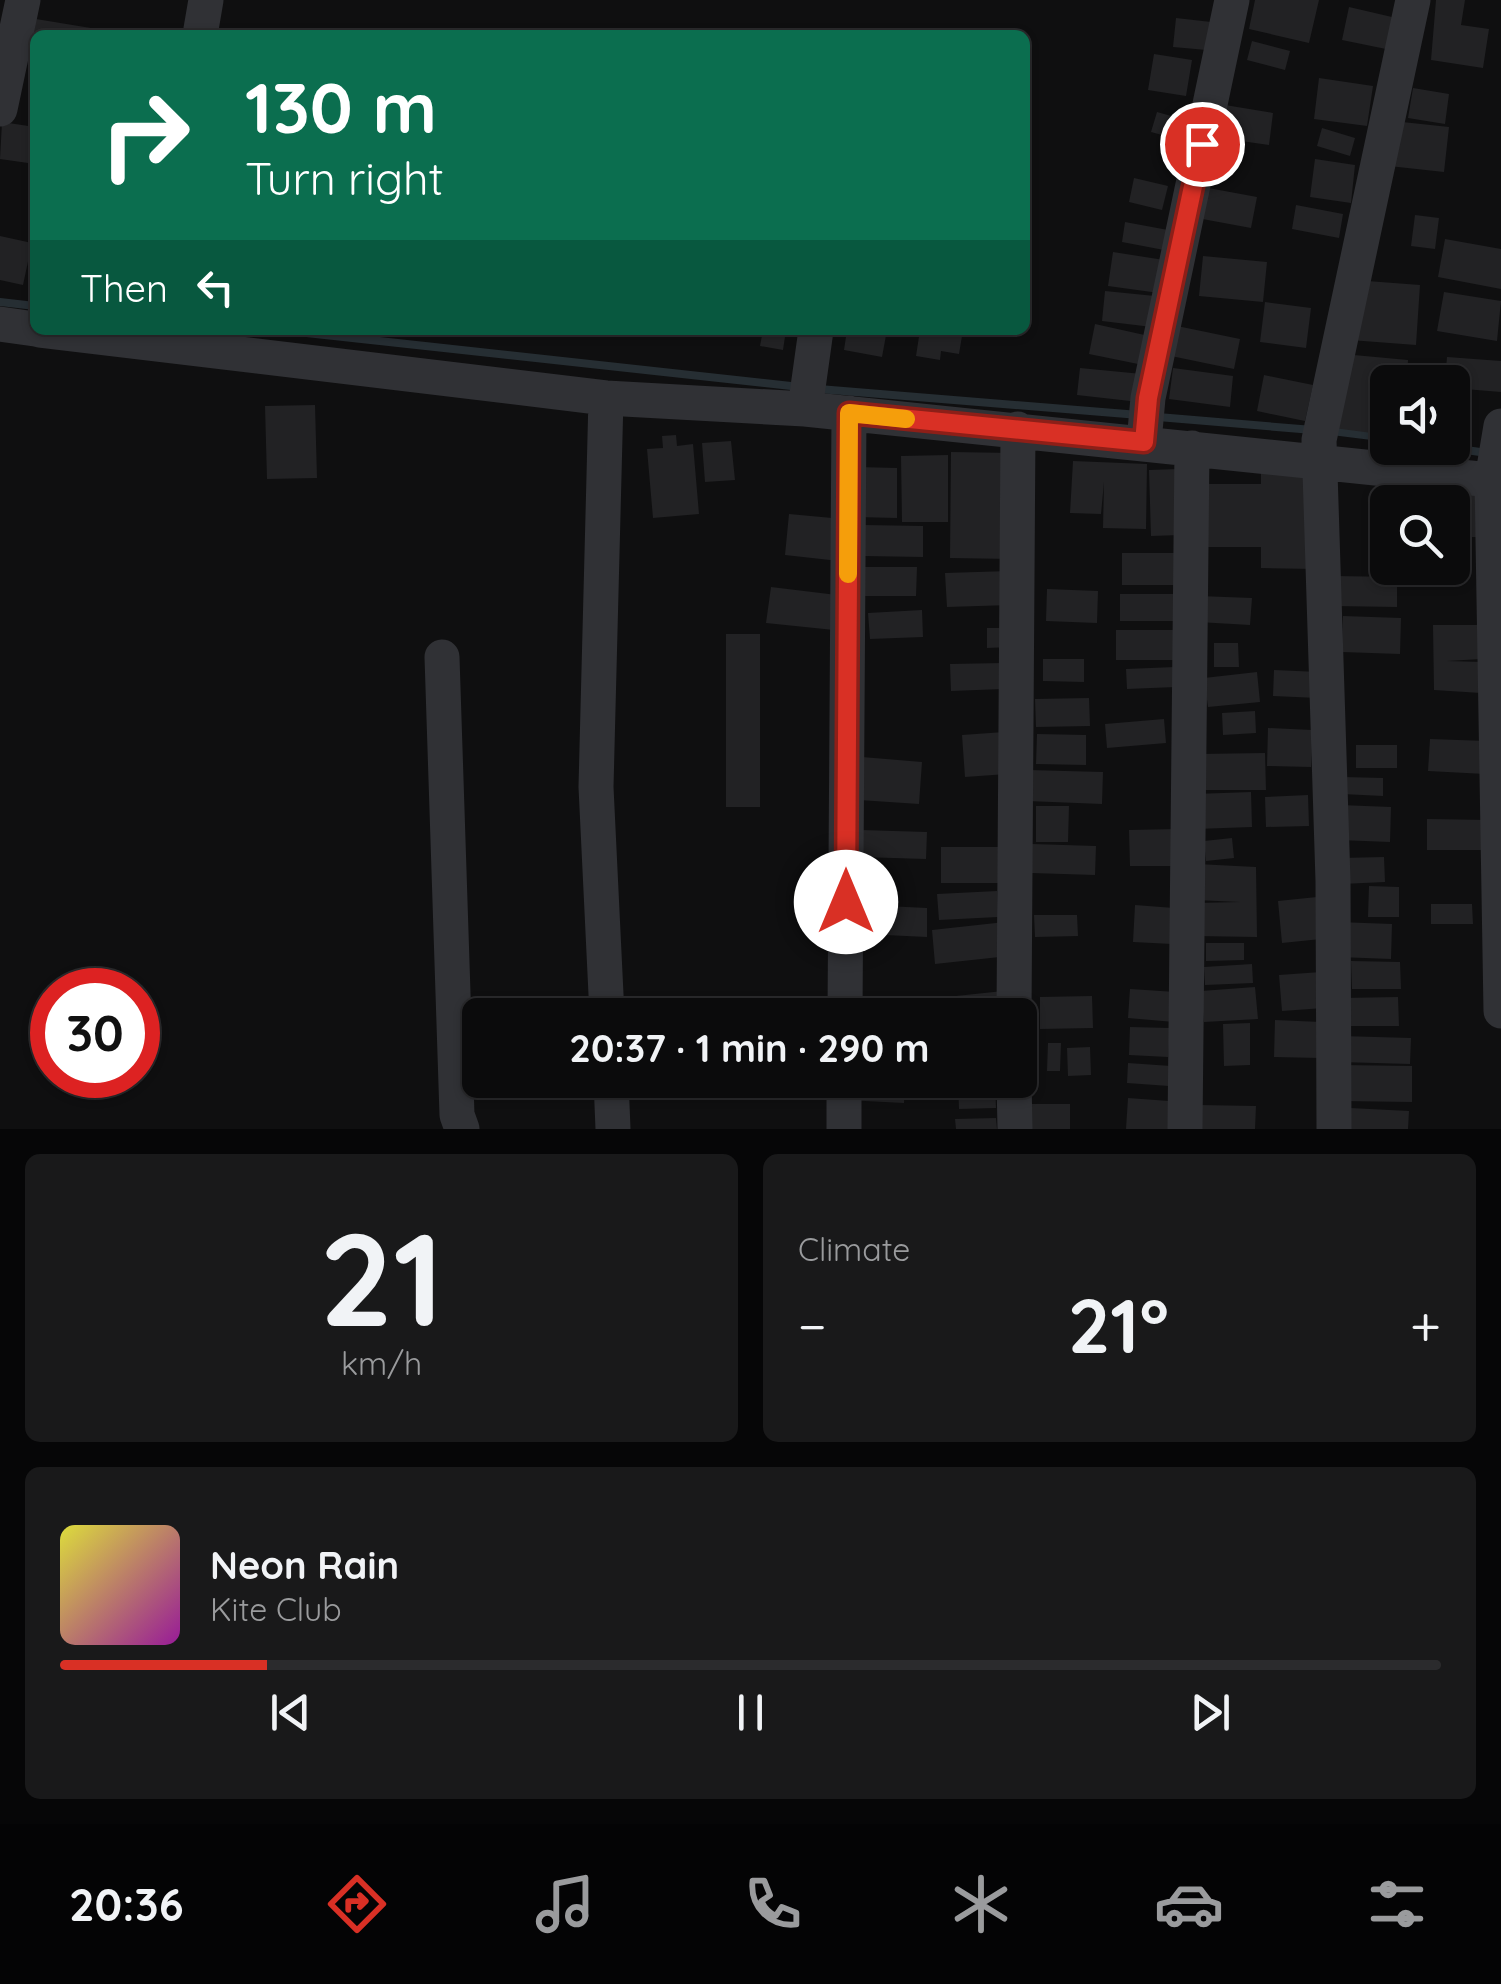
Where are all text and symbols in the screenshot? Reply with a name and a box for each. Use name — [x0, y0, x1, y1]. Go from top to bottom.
text: 130 m — [245, 63, 437, 151]
icon: right — [80, 70, 210, 200]
pin — [1160, 102, 1245, 187]
icon: arrive — [1175, 117, 1230, 172]
text: Turn right — [245, 150, 444, 206]
icon: left — [188, 260, 243, 315]
text: Then — [80, 264, 168, 312]
map controls — [1370, 365, 1470, 585]
button: sound — [1370, 365, 1470, 465]
button: search — [1370, 485, 1470, 585]
position arrow — [794, 850, 898, 954]
speed limit sign: 30 — [30, 968, 160, 1098]
text: 20:37 · 1 min · 290 m — [569, 1024, 930, 1072]
text: 21 — [319, 1196, 444, 1359]
text: Climate — [798, 1229, 910, 1269]
text: 21° — [1068, 1278, 1169, 1372]
text: − — [798, 1291, 827, 1360]
text: + — [1410, 1291, 1441, 1360]
text: km/h — [341, 1343, 422, 1383]
text: Neon Rain — [210, 1541, 399, 1589]
text: Kite Club — [210, 1589, 342, 1629]
icon: previous — [263, 1685, 318, 1740]
icon: pause — [723, 1685, 778, 1740]
icon: next — [1183, 1685, 1238, 1740]
icon: directions — [322, 1869, 392, 1939]
icon: music — [530, 1869, 600, 1939]
icon: phone — [738, 1869, 808, 1939]
icon: climate — [946, 1869, 1016, 1939]
icon: car — [1154, 1869, 1224, 1939]
icon: filters — [1362, 1869, 1432, 1939]
text: 20:36 — [69, 1876, 184, 1932]

